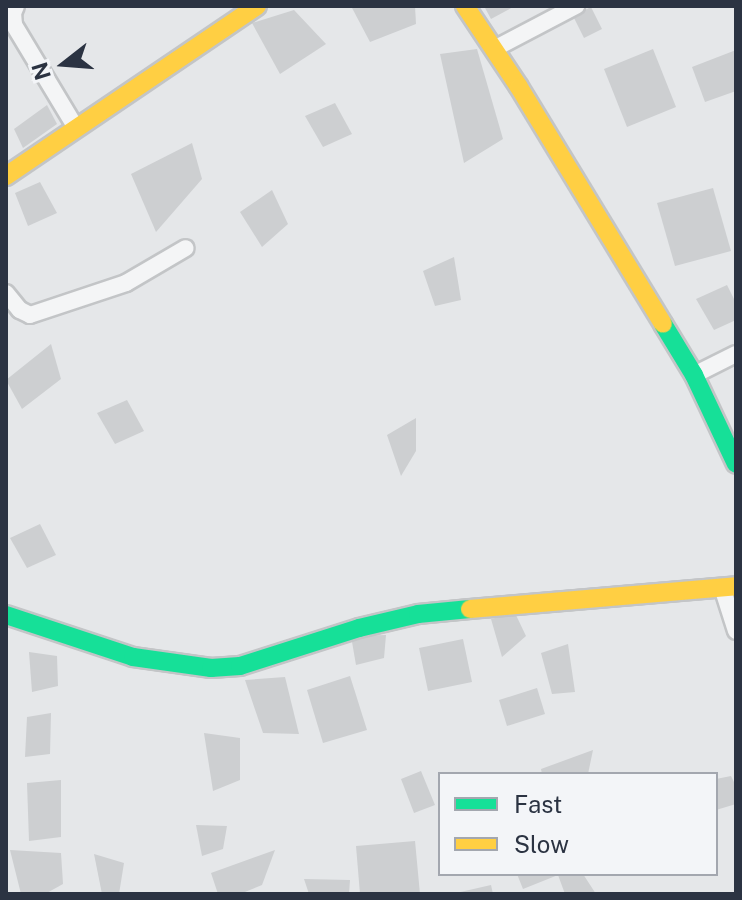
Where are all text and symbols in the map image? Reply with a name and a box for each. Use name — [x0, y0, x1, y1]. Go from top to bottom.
north arrow — [24, 24, 104, 104]
text: N — [26, 59, 56, 83]
legend — [438, 772, 718, 876]
text: Fast — [514, 790, 562, 818]
text: Slow — [514, 830, 569, 858]

